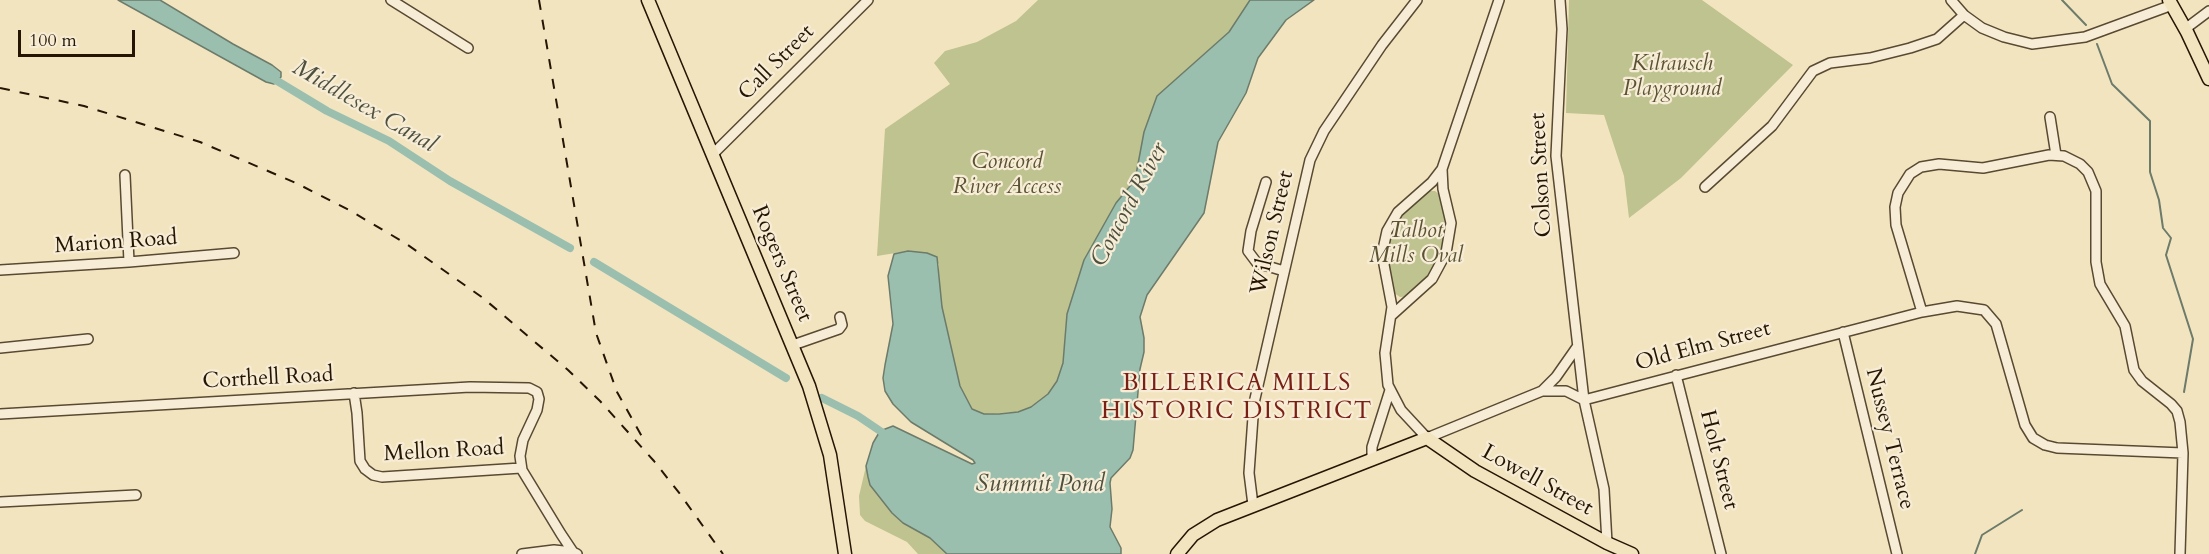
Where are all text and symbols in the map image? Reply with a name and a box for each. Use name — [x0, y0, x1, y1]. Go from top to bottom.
scale bar — [21, 18, 138, 56]
street label: Call Street — [734, 20, 820, 106]
text: 100 m — [29, 28, 77, 53]
park label: Kilrausch Playground — [1623, 52, 1721, 104]
water label: Middlesex Canal — [287, 54, 441, 160]
street label: Colson Street — [1526, 112, 1558, 238]
water label: Concord River — [1085, 138, 1175, 272]
park label: Concord River Access — [953, 150, 1061, 202]
street label: Wilson Street — [1246, 168, 1300, 298]
street label: Rogers Street — [745, 202, 817, 326]
park label: Talbot Mills Oval — [1369, 219, 1463, 270]
street label: Marion Road — [54, 226, 178, 260]
street label: Old Elm Street — [1633, 316, 1773, 378]
street label: Corthell Road — [202, 362, 334, 396]
street label: Nussey Terrace — [1859, 366, 1919, 512]
district label: BILLERICA MILLS HISTORIC DISTRICT — [1101, 370, 1373, 426]
street label: Holt Street — [1693, 407, 1743, 513]
street label: Mellon Road — [383, 436, 505, 468]
street label: Lowell Street — [1477, 440, 1597, 522]
water label: Summit Pond — [976, 471, 1104, 499]

